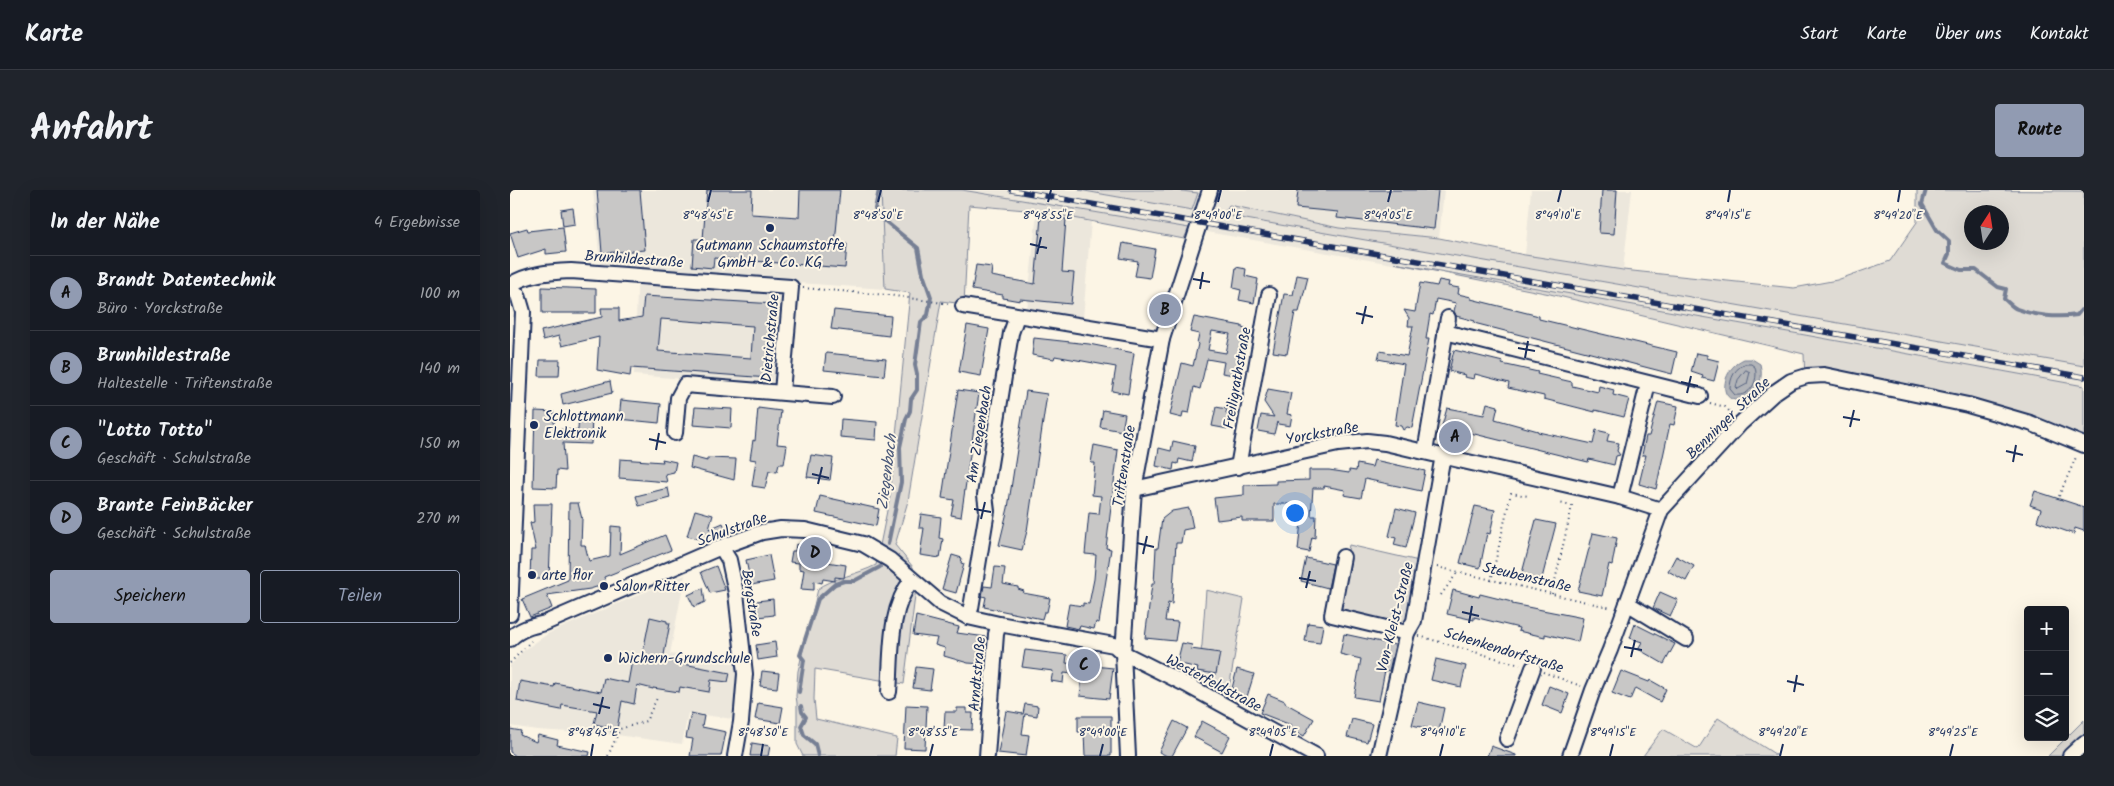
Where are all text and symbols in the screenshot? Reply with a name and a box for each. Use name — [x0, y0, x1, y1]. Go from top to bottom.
text: Karte — [25, 15, 83, 54]
text: Start — [1800, 20, 1838, 49]
text: Karte — [1866, 20, 1906, 49]
text: Über uns — [1934, 20, 2002, 49]
text: Kontakt — [2030, 20, 2089, 49]
text: Anfahrt — [30, 102, 153, 158]
button: Route — [1995, 104, 2084, 157]
north arrow — [1964, 205, 2009, 250]
text: In der Nähe — [50, 206, 160, 239]
text: 8°48'45"E — [683, 206, 734, 225]
text: 8°48'50"E — [853, 206, 904, 225]
text: 8°48'55"E — [1023, 206, 1074, 225]
text: 8°49'00"E — [1194, 206, 1243, 225]
text: 8°49'05"E — [1364, 206, 1413, 225]
text: 8°49'10"E — [1535, 206, 1582, 225]
text: 8°49'15"E — [1705, 206, 1752, 225]
text: 8°49'20"E — [1873, 206, 1924, 225]
text: 4 Ergebnisse — [374, 210, 460, 235]
marker: Gutmann Schaumstoffe GmbH & Co. KG — [764, 222, 776, 234]
place label: Gutmann Schaumstoffe GmbH & Co. KG — [695, 234, 845, 275]
street label: Brunhildestraße — [584, 245, 684, 275]
text: Brandt Datentechnik — [97, 266, 275, 296]
text: A — [61, 281, 71, 306]
text: 100 m — [420, 281, 460, 306]
pin: B — [1149, 291, 1181, 329]
street label: Dietrichstraße — [755, 293, 787, 383]
text: Büro · Yorckstraße — [97, 296, 223, 321]
street label: Freiligrathstraße — [1217, 325, 1259, 431]
text: Brunhildestraße — [97, 341, 230, 371]
text: B — [61, 356, 71, 381]
text: 140 m — [419, 356, 460, 381]
text: Haltestelle · Triftenstraße — [97, 371, 272, 396]
street label: Benninger Straße — [1681, 372, 1777, 466]
street label: Am Ziegenbach — [960, 384, 1000, 485]
place label: Schlottmann Elektronik — [544, 405, 624, 446]
text: "Lotto Totto" — [97, 416, 212, 446]
street label: Yorckstraße — [1284, 416, 1361, 452]
pin: A — [1439, 418, 1471, 456]
marker: Schlottmann Elektronik — [528, 419, 540, 431]
street label: Triftenstraße — [1107, 423, 1143, 509]
text: C — [61, 431, 71, 456]
text: 150 m — [419, 431, 460, 456]
water label: Ziegenbach — [870, 432, 905, 511]
text: Geschäft · Schulstraße — [97, 446, 251, 471]
text: Brante FeinBäcker — [97, 491, 253, 521]
your location — [1282, 500, 1308, 526]
text: D — [61, 506, 71, 531]
text: 270 m — [416, 506, 460, 531]
street label: Schulstraße — [694, 506, 771, 554]
text: Geschäft · Schulstraße — [97, 521, 251, 546]
pin: D — [799, 534, 831, 572]
street label: Steubenstraße — [1480, 556, 1574, 600]
street label: Von-Kleist-Straße — [1371, 559, 1421, 675]
place label: arte flor — [542, 564, 594, 588]
street label: Bergstraße — [734, 568, 768, 639]
marker: arte flor — [526, 569, 538, 581]
button: Speichern — [50, 570, 250, 623]
button: Teilen — [260, 570, 460, 623]
place label: Salon Ritter — [614, 575, 690, 599]
marker: Salon Ritter — [598, 580, 610, 592]
map controls — [2024, 606, 2069, 741]
button: + — [2024, 606, 2069, 651]
street label: Schenkendorfstraße — [1441, 621, 1567, 681]
street label: Arndtstraße — [963, 635, 993, 713]
pin: C — [1068, 646, 1100, 684]
place label: Wichern-Grundschule — [618, 647, 750, 671]
street label: Westerfeldstraße — [1161, 648, 1266, 719]
button: − — [2024, 651, 2069, 696]
marker: Wichern-Grundschule — [602, 652, 614, 664]
button: layers — [2024, 696, 2069, 741]
text: 8°48'45"E — [568, 723, 619, 742]
text: 8°48'50"E — [738, 723, 789, 742]
text: 8°48'55"E — [908, 723, 959, 742]
text: 8°49'00"E — [1079, 723, 1128, 742]
text: 8°49'05"E — [1249, 723, 1298, 742]
text: 8°49'10"E — [1420, 723, 1467, 742]
text: 8°49'15"E — [1590, 723, 1637, 742]
text: 8°49'20"E — [1758, 723, 1809, 742]
text: 8°49'25"E — [1928, 723, 1979, 742]

